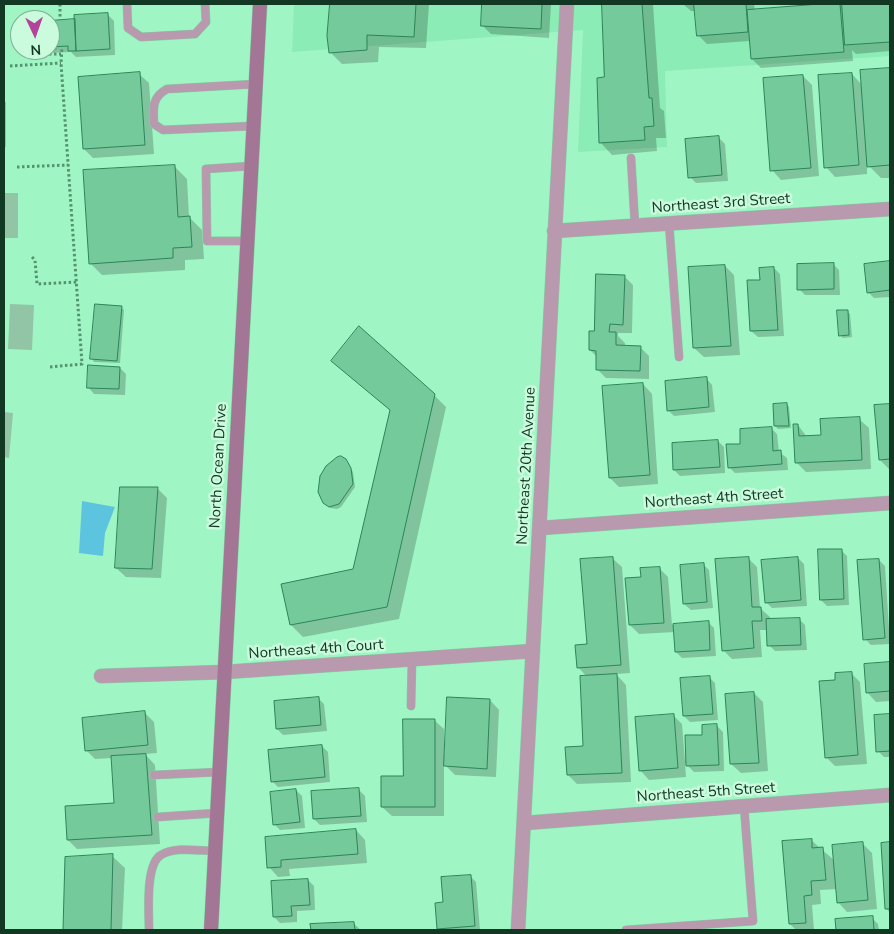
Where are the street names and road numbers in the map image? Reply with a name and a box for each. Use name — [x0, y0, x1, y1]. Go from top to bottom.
street label: Northeast 3rd Street — [651, 190, 791, 218]
street label: Northeast 20th Avenue — [514, 387, 540, 545]
street label: North Ocean Drive — [207, 403, 231, 529]
street label: Northeast 4th Street — [644, 485, 784, 513]
street label: Northeast 4th Court — [248, 636, 384, 664]
street label: Northeast 5th Street — [636, 779, 776, 807]

